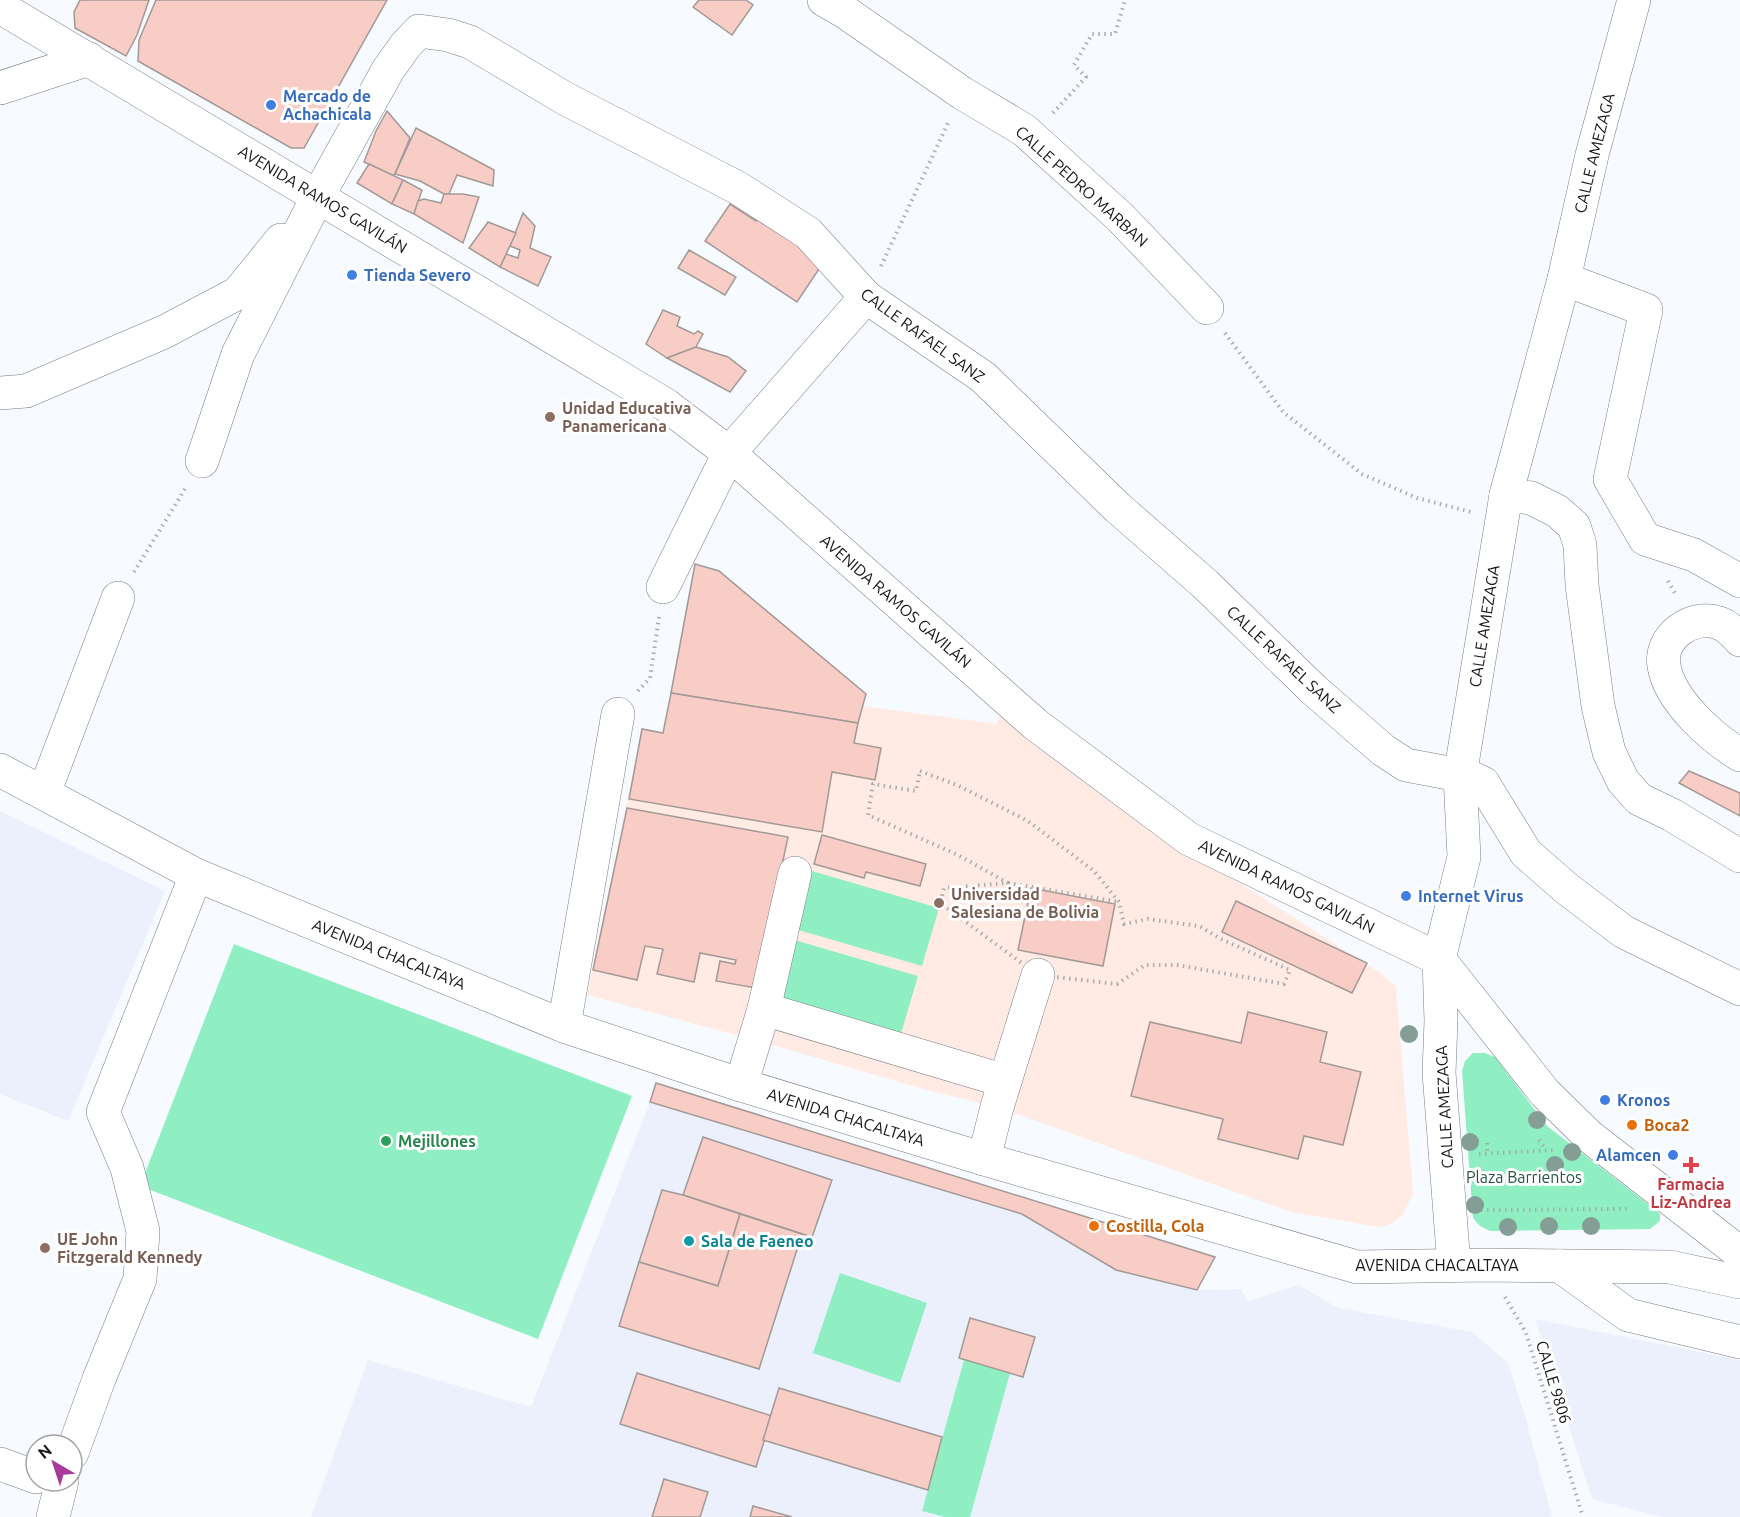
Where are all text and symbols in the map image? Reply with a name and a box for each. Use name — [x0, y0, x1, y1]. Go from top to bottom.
place label: Mercado de Achachicala — [283, 87, 372, 123]
street label: CALLE AMEZAGA — [1570, 90, 1618, 215]
marker: Mercado de Achachicala — [264, 98, 278, 112]
street label: CALLE PEDRO MARBAN — [1012, 122, 1152, 250]
street label: AVENIDA RAMOS GAVILÁN — [235, 140, 412, 257]
place label: Tienda Severo — [364, 266, 471, 284]
marker: Tienda Severo — [345, 268, 359, 282]
street label: CALLE RAFAEL SANZ — [858, 284, 988, 386]
place label: Unidad Educativa Panamericana — [562, 399, 691, 435]
marker: Unidad Educativa Panamericana — [543, 410, 557, 424]
street label: AVENIDA RAMOS GAVILÁN — [817, 529, 976, 671]
street label: CALLE AMEZAGA — [1465, 563, 1503, 688]
street label: CALLE RAFAEL SANZ — [1224, 602, 1344, 716]
street label: AVENIDA RAMOS GAVILÁN — [1196, 834, 1379, 936]
place label: Universidad Salesiana de Bolivia — [951, 885, 1099, 921]
place label: Internet Virus — [1418, 887, 1524, 905]
marker: Internet Virus — [1399, 889, 1413, 903]
marker: Universidad Salesiana de Bolivia — [932, 896, 946, 910]
street label: AVENIDA CHACALTAYA — [310, 915, 469, 993]
street label: CALLE AMEZAGA — [1432, 1044, 1456, 1169]
street label: AVENIDA CHACALTAYA — [765, 1084, 927, 1150]
place label: Kronos — [1617, 1091, 1670, 1109]
marker: Kronos — [1598, 1093, 1612, 1107]
place label: Boca2 — [1644, 1116, 1690, 1134]
marker: Boca2 — [1625, 1118, 1639, 1132]
place label: Mejillones — [398, 1132, 476, 1150]
marker: Mejillones — [379, 1134, 393, 1148]
place label: Alamcen — [1596, 1146, 1661, 1164]
marker: Alamcen — [1666, 1148, 1680, 1162]
marker: Farmacia Liz-Andrea — [1684, 1158, 1698, 1172]
park label: Plaza Barrientos — [1466, 1168, 1582, 1186]
place label: Farmacia Liz-Andrea — [1651, 1175, 1731, 1211]
place label: Costilla, Cola — [1106, 1217, 1204, 1235]
marker: Costilla, Cola — [1087, 1219, 1101, 1233]
place label: UE John Fitzgerald Kennedy — [57, 1230, 203, 1266]
place label: Sala de Faeneo — [701, 1232, 814, 1250]
marker: Sala de Faeneo — [682, 1234, 696, 1248]
marker: UE John Fitzgerald Kennedy — [38, 1241, 52, 1255]
street label: AVENIDA CHACALTAYA — [1355, 1256, 1519, 1274]
street label: CALLE 9806 — [1533, 1338, 1575, 1426]
north arrow — [24, 1433, 84, 1493]
text: N — [34, 1441, 55, 1462]

